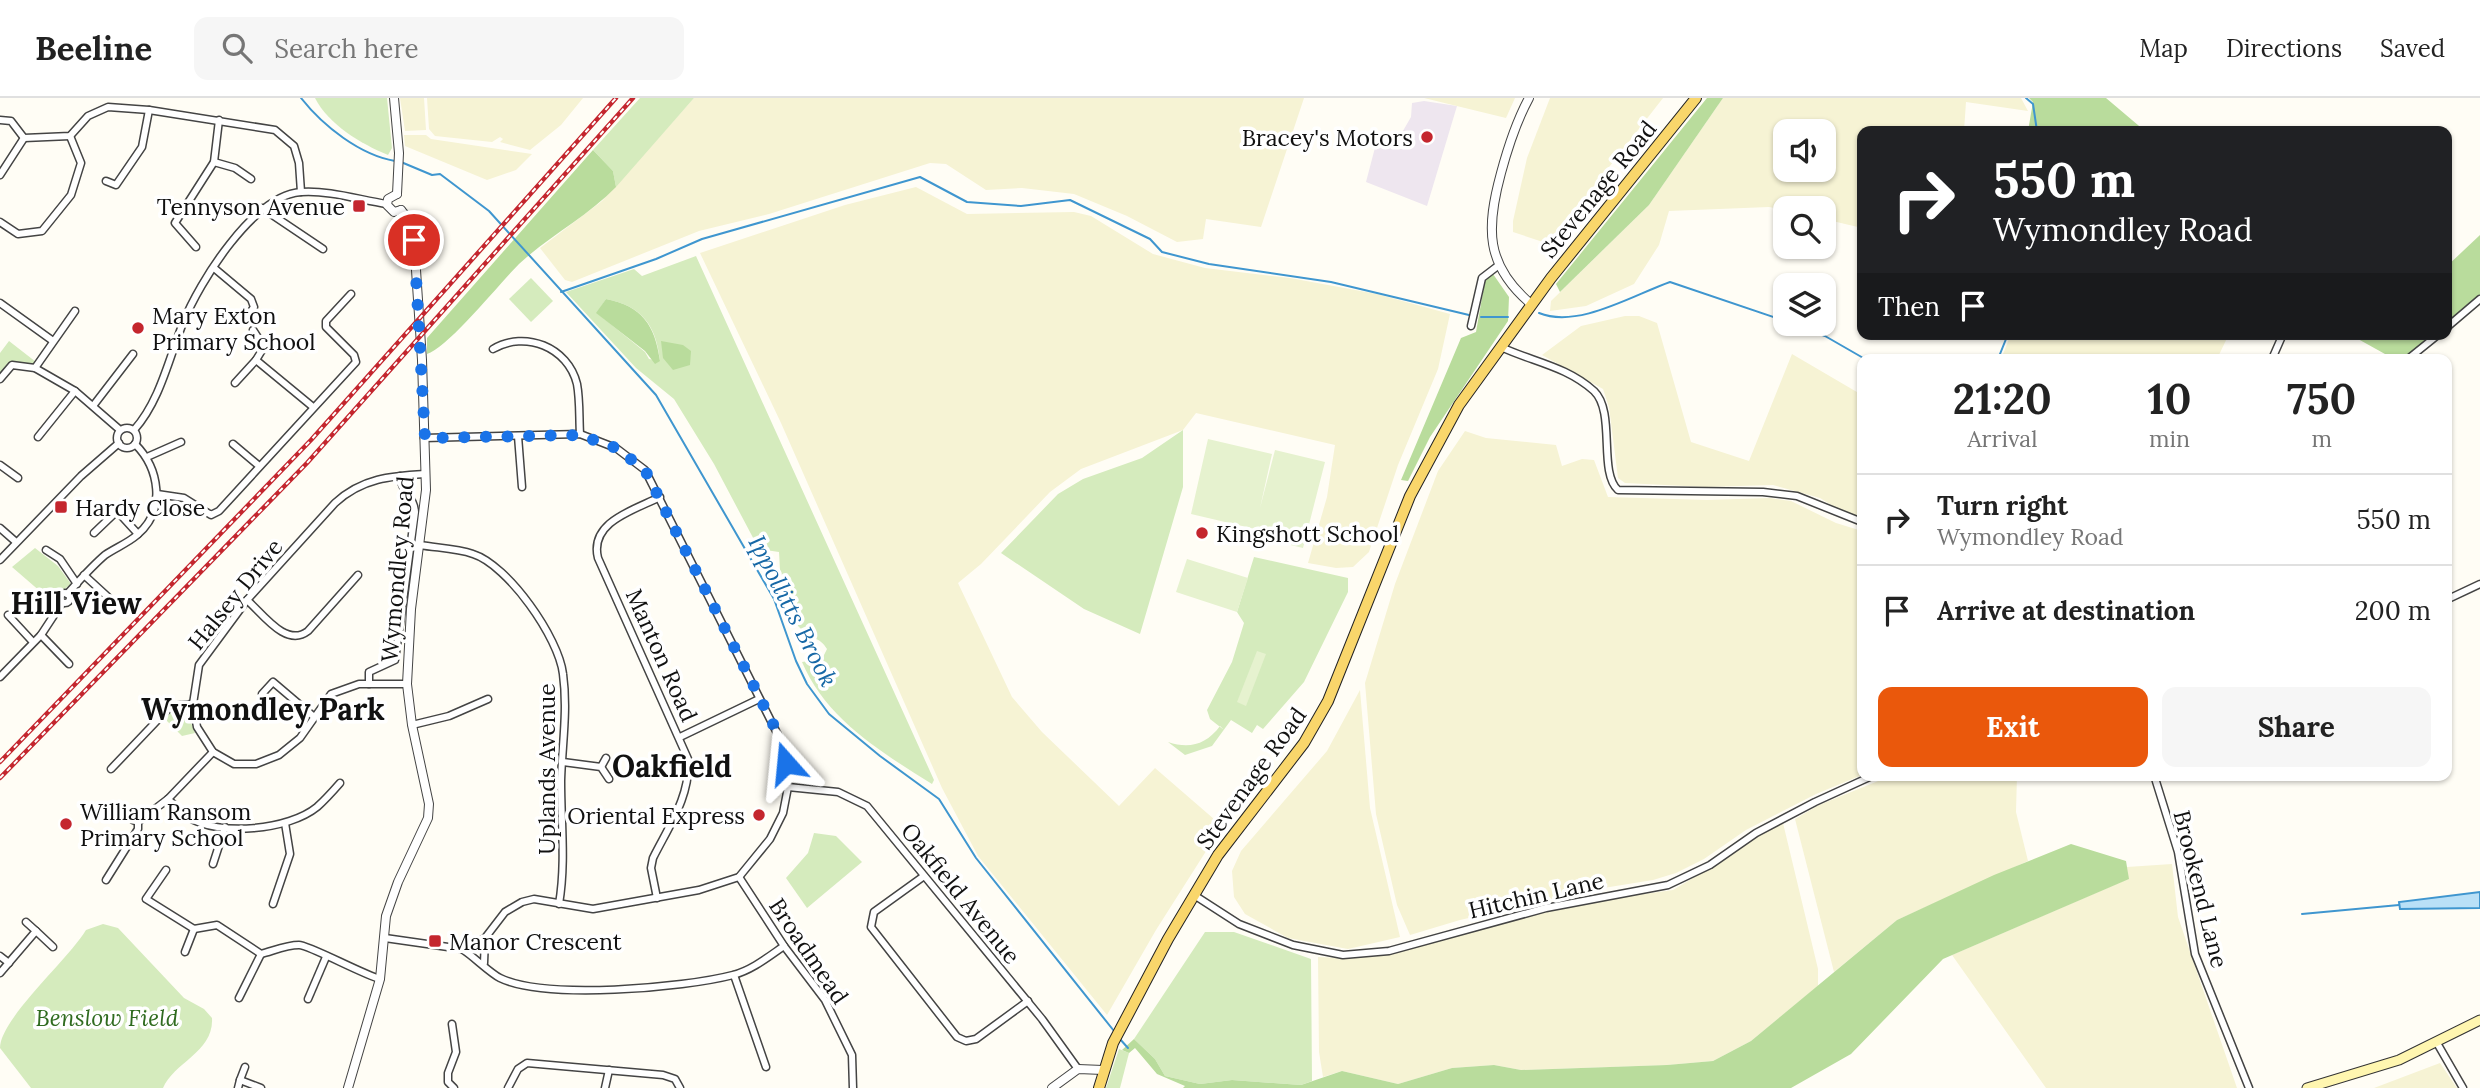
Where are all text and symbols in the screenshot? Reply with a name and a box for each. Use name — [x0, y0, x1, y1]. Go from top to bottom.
search box — [194, 17, 684, 80]
text: Beeline — [35, 27, 152, 69]
icon: search — [218, 29, 256, 67]
text: Search here — [274, 32, 419, 65]
text: Map — [2139, 33, 2188, 64]
text: Directions — [2226, 33, 2342, 64]
text: Saved — [2380, 33, 2445, 64]
street label: Stevenage Road — [1534, 114, 1662, 264]
map controls — [1773, 119, 1836, 336]
button: sound — [1773, 119, 1836, 182]
place label: Bracey's Motors — [1242, 123, 1413, 152]
marker: Bracey's Motors — [1419, 129, 1435, 145]
text: 550 m — [1993, 148, 2135, 210]
icon: right — [1878, 154, 1969, 245]
place label: Tennyson Avenue — [157, 192, 345, 221]
button: search — [1773, 196, 1836, 259]
marker: Tennyson Avenue — [351, 198, 367, 214]
text: Wymondley Road — [1993, 209, 2253, 250]
pin — [384, 210, 444, 270]
icon: arrive — [395, 221, 433, 259]
button: layers — [1773, 273, 1836, 336]
icon: arrive — [1954, 287, 1992, 325]
text: Then — [1878, 290, 1940, 323]
place label: Mary Exton Primary School — [152, 301, 316, 356]
marker: Mary Exton Primary School — [130, 320, 146, 336]
text: 21:20 — [1953, 372, 2052, 426]
text: 10 — [2148, 372, 2191, 426]
text: 750 — [2287, 372, 2356, 426]
text: Arrival — [1967, 424, 2037, 453]
text: min — [2149, 424, 2190, 453]
text: m — [2311, 424, 2332, 453]
street label: Wymondley Road — [374, 475, 420, 663]
text: Turn right — [1937, 489, 2068, 522]
place label: Hardy Close — [75, 493, 205, 522]
marker: Hardy Close — [53, 499, 69, 515]
icon: right — [1878, 501, 1916, 539]
text: 550 m — [2356, 503, 2431, 536]
place label: Kingshott School — [1216, 519, 1399, 548]
text: Wymondley Road — [1937, 522, 2124, 551]
marker: Kingshott School — [1194, 525, 1210, 541]
water label: Ippollitts Brook — [742, 530, 844, 692]
street label: Halsey Drive — [181, 533, 289, 655]
district label: Hill View — [10, 584, 142, 622]
street label: Manton Road — [620, 584, 704, 726]
icon: arrive — [1878, 592, 1916, 630]
text: Arrive at destination — [1937, 594, 2195, 627]
text: 200 m — [2355, 594, 2431, 627]
street label: Uplands Avenue — [532, 683, 561, 855]
button: Exit — [1878, 687, 2148, 767]
button: Share — [2162, 687, 2431, 767]
district label: Wymondley Park — [141, 690, 385, 729]
street label: Stevenage Road — [1190, 701, 1312, 855]
position arrow — [749, 726, 823, 800]
district label: Oakfield — [612, 747, 732, 785]
place label: William Ransom Primary School — [80, 797, 251, 852]
place label: Oriental Express — [567, 801, 745, 830]
marker: Oriental Express — [751, 807, 767, 823]
street label: Brookend Lane — [2167, 807, 2235, 971]
marker: William Ransom Primary School — [58, 816, 74, 832]
street label: Oakfield Avenue — [895, 816, 1027, 970]
street label: Hitchin Lane — [1465, 865, 1607, 925]
street label: Broadmead — [763, 892, 855, 1010]
place label: Manor Crescent — [449, 927, 622, 956]
marker: Manor Crescent — [427, 933, 443, 949]
park label: Benslow Field — [36, 1003, 179, 1032]

